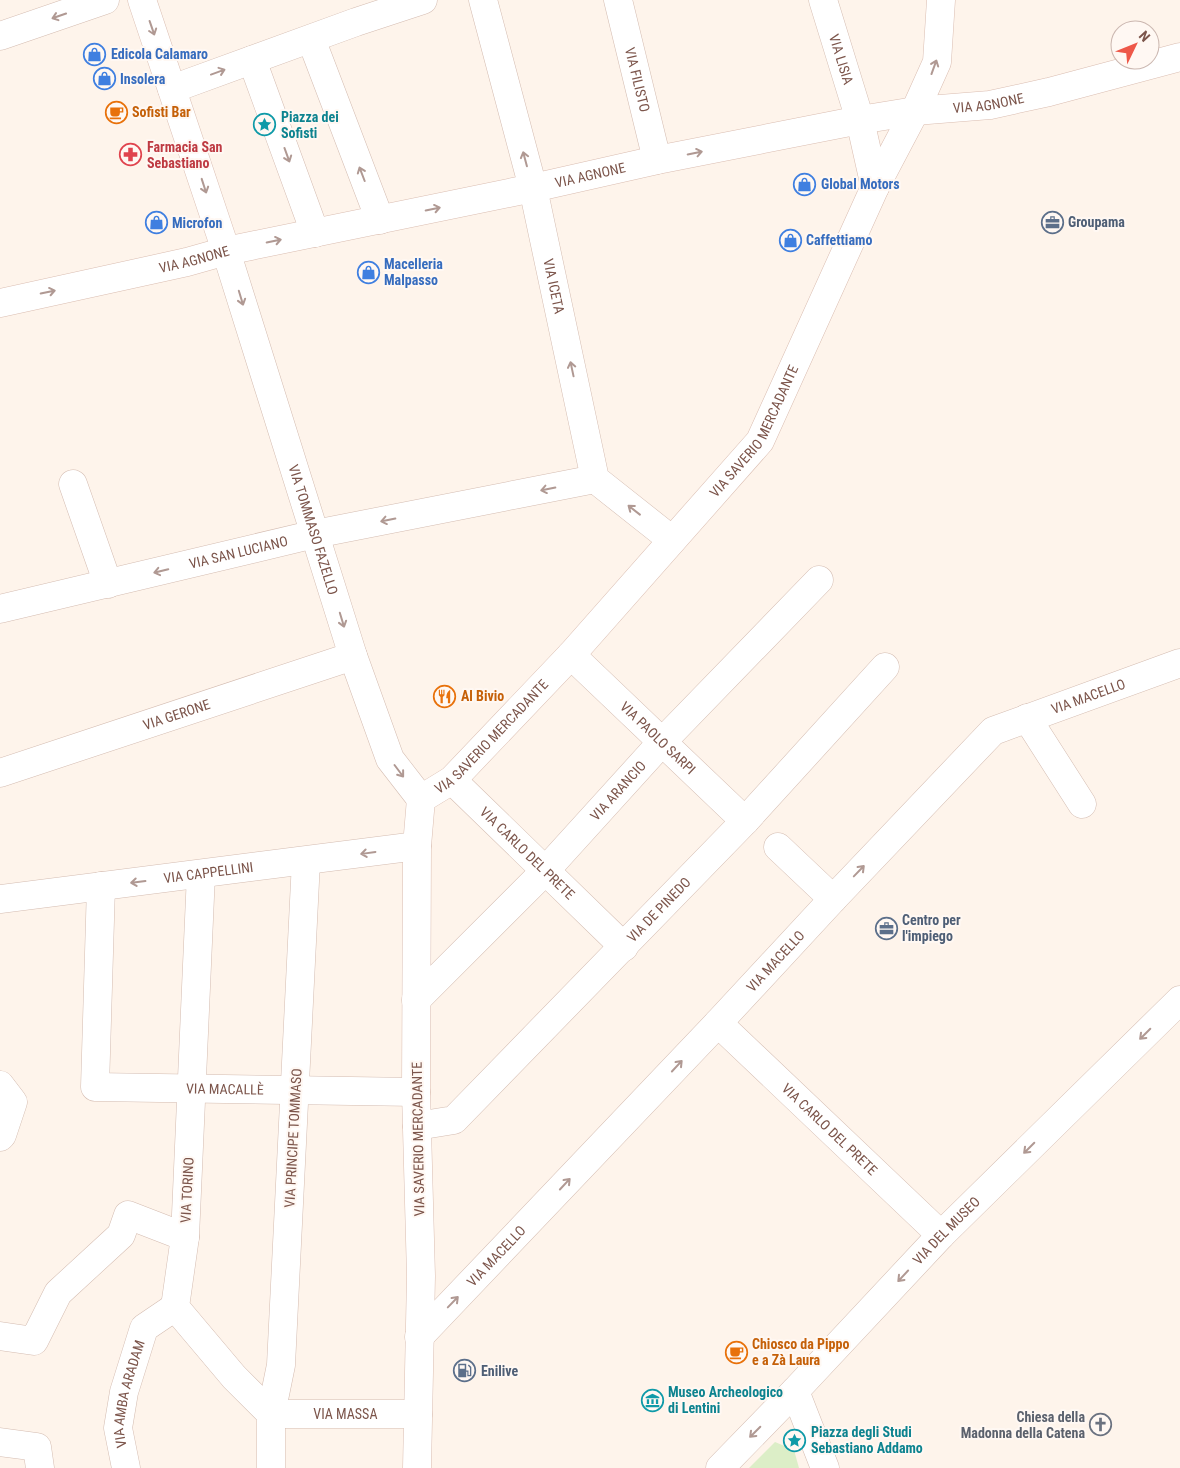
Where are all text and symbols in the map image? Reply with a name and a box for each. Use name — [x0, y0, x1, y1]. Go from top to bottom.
one-way arrow — [52, 12, 67, 21]
one-way arrow — [148, 20, 157, 36]
north arrow — [1110, 20, 1160, 70]
text: N — [1136, 28, 1153, 45]
street label: VIA LISIA — [826, 32, 857, 86]
shop icon: Edicola Calamaro — [83, 42, 107, 66]
place label: Edicola Calamaro — [111, 46, 208, 62]
street label: VIA FILISTO — [622, 46, 653, 114]
one-way arrow — [930, 59, 940, 75]
shop icon: Insolera — [92, 67, 116, 91]
one-way arrow — [210, 67, 225, 76]
place label: Insolera — [120, 71, 166, 87]
street label: VIA AGNONE — [952, 90, 1025, 116]
cafe icon: Sofisti Bar — [104, 100, 128, 124]
place label: Sofisti Bar — [132, 104, 191, 120]
place label: Piazza dei Sofisti — [281, 109, 339, 141]
place icon: Piazza dei Sofisti — [253, 113, 277, 137]
place label: Farmacia San Sebastiano — [147, 139, 223, 171]
pharmacy icon: Farmacia San Sebastiano — [119, 143, 143, 167]
one-way arrow — [283, 147, 292, 162]
one-way arrow — [686, 148, 702, 157]
one-way arrow — [520, 151, 529, 167]
street label: VIA AGNONE — [553, 159, 627, 191]
one-way arrow — [357, 167, 366, 182]
shop icon: Global Motors — [793, 172, 817, 196]
place label: Global Motors — [821, 176, 900, 192]
one-way arrow — [200, 178, 210, 194]
one-way arrow — [425, 204, 441, 213]
office icon: Groupama — [1040, 210, 1064, 234]
shop icon: Microfon — [144, 211, 168, 235]
place label: Groupama — [1068, 214, 1125, 230]
place label: Microfon — [172, 215, 222, 231]
shop icon: Caffettiamo — [778, 228, 802, 252]
place label: Caffettiamo — [806, 232, 872, 248]
one-way arrow — [265, 236, 281, 246]
street label: VIA AGNONE — [158, 242, 231, 276]
place label: Macelleria Malpasso — [384, 256, 443, 288]
street label: VIA ICETA — [540, 257, 568, 315]
shop icon: Macelleria Malpasso — [356, 260, 380, 284]
one-way arrow — [39, 287, 55, 296]
one-way arrow — [236, 289, 246, 305]
one-way arrow — [566, 361, 576, 377]
street label: VIA SAVERIO MERCADANTE — [706, 362, 801, 500]
street label: VIA TOMMASO FAZELLO — [285, 463, 341, 597]
one-way arrow — [540, 484, 556, 494]
one-way arrow — [627, 505, 641, 515]
one-way arrow — [380, 515, 396, 525]
street label: VIA SAN LUCIANO — [187, 533, 289, 572]
one-way arrow — [154, 567, 170, 576]
one-way arrow — [337, 611, 347, 627]
street label: VIA SAVERIO MERCADANTE — [432, 676, 551, 797]
street label: VIA MACELLO — [1049, 676, 1127, 717]
restaurant icon: Al Bivio — [433, 684, 457, 708]
place label: Al Bivio — [461, 688, 504, 704]
street label: VIA GERONE — [141, 696, 212, 733]
street label: VIA PAOLO SARPI — [617, 698, 699, 777]
street label: VIA ARANCIO — [587, 757, 649, 824]
one-way arrow — [394, 764, 404, 778]
street label: VIA CARLO DEL PRETE — [477, 804, 578, 903]
one-way arrow — [361, 848, 377, 858]
street label: VIA CAPPELLINI — [163, 859, 254, 886]
one-way arrow — [853, 864, 865, 877]
street label: VIA DE PINEDO — [624, 874, 694, 945]
one-way arrow — [130, 877, 146, 887]
place label: Centro per l'impiego — [902, 912, 961, 944]
office icon: Centro per l'impiego — [874, 916, 898, 940]
street label: VIA MACELLO — [743, 927, 808, 995]
one-way arrow — [1139, 1028, 1152, 1040]
one-way arrow — [671, 1060, 683, 1073]
street label: VIA SAVERIO MERCADANTE — [409, 1062, 427, 1216]
street label: VIA PRINCIPE TOMMASO — [281, 1068, 305, 1208]
street label: VIA MACALLÈ — [186, 1080, 264, 1098]
street label: VIA CARLO DEL PRETE — [779, 1080, 881, 1178]
one-way arrow — [1023, 1142, 1036, 1154]
street label: VIA TORINO — [177, 1157, 197, 1223]
one-way arrow — [559, 1178, 571, 1191]
street label: VIA DEL MUSEO — [910, 1193, 983, 1268]
street label: VIA MACELLO — [464, 1222, 529, 1290]
one-way arrow — [897, 1270, 909, 1282]
one-way arrow — [447, 1296, 459, 1309]
place label: Chiosco da Pippo e a Zà Laura — [752, 1336, 849, 1368]
street label: VIA AMBA ARADAM — [110, 1338, 148, 1449]
cafe icon: Chiosco da Pippo e a Zà Laura — [724, 1340, 748, 1364]
fuel station icon: Enilive — [453, 1359, 477, 1383]
place label: Enilive — [481, 1363, 519, 1379]
place label: Museo Archeologico di Lentini — [668, 1384, 783, 1416]
museum icon: Museo Archeologico di Lentini — [640, 1388, 664, 1412]
street label: VIA MASSA — [313, 1406, 377, 1422]
place label: Chiesa della Madonna della Catena — [961, 1409, 1085, 1441]
church icon: Chiesa della Madonna della Catena — [1089, 1413, 1113, 1437]
place label: Piazza degli Studi Sebastiano Addamo — [811, 1424, 923, 1456]
one-way arrow — [749, 1426, 761, 1438]
place icon: Piazza degli Studi Sebastiano Addamo — [783, 1428, 807, 1452]

